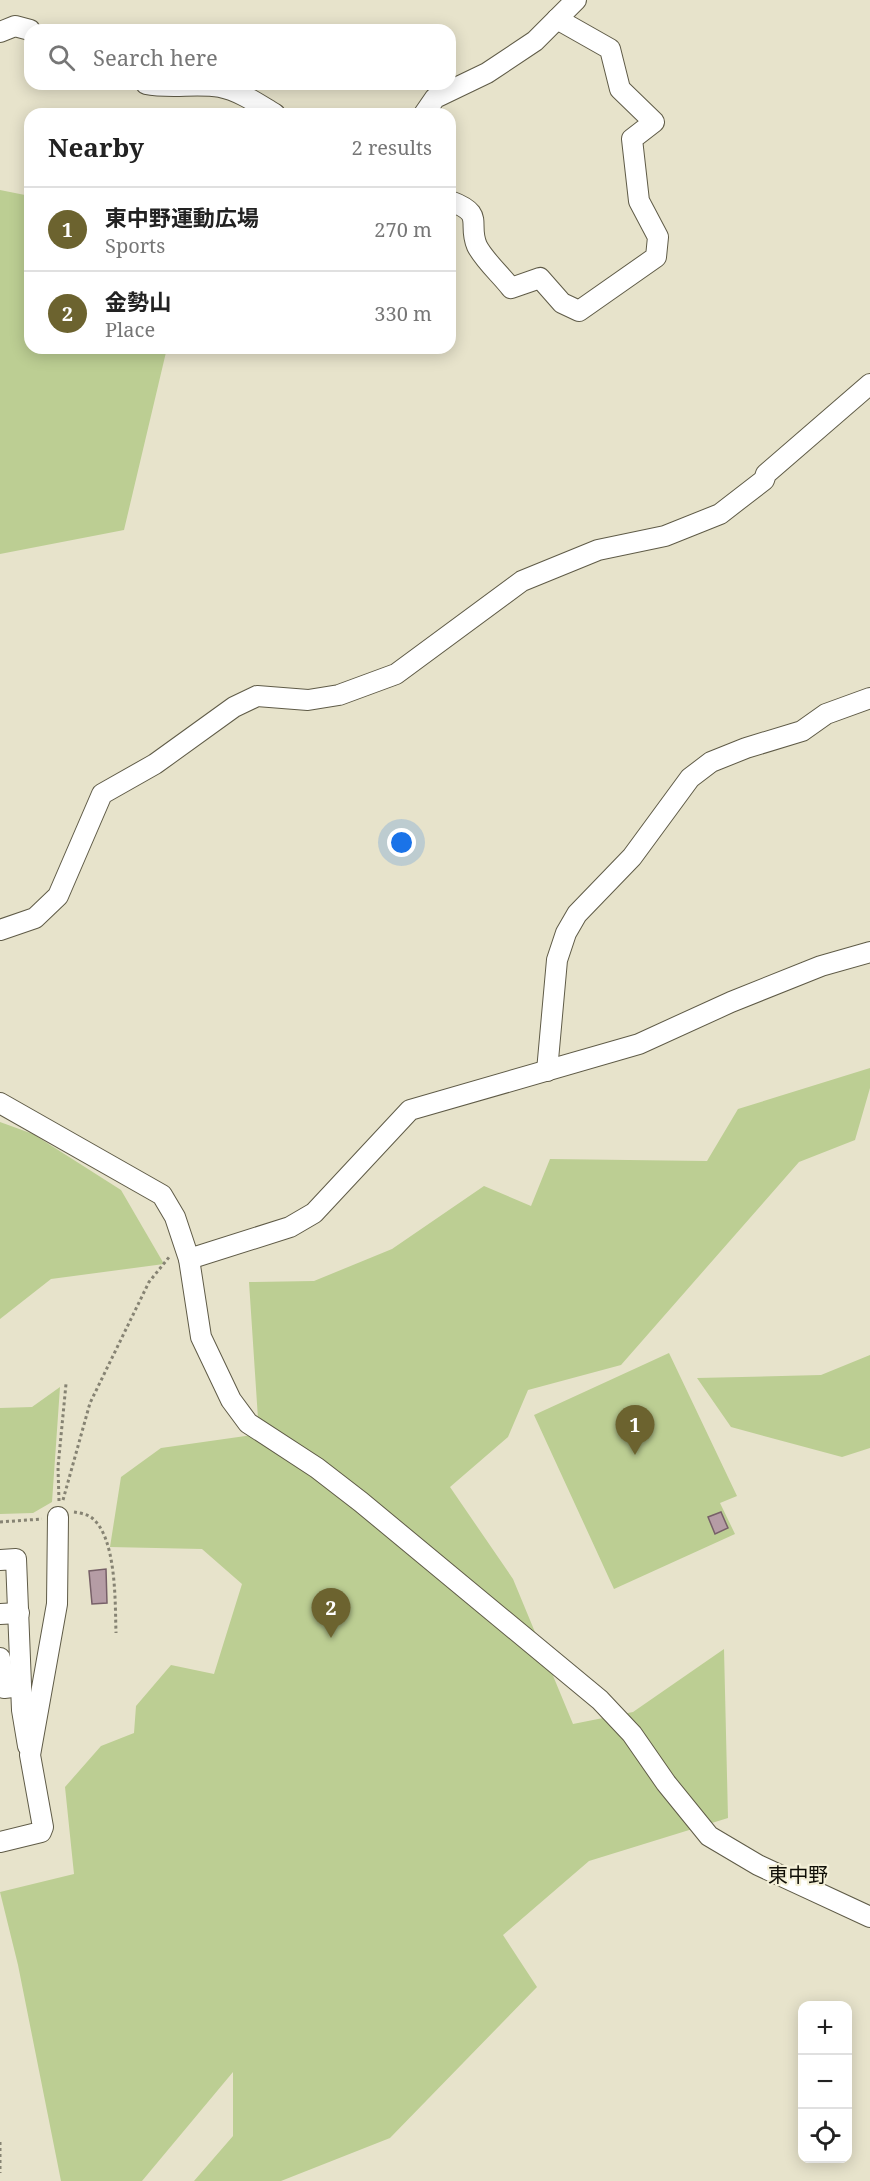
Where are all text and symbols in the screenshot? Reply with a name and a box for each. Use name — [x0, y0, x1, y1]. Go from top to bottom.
search box — [24, 24, 456, 90]
icon: search — [45, 41, 78, 74]
text: Search here — [93, 42, 218, 72]
text: Nearby — [48, 129, 144, 165]
text: 2 results — [352, 134, 432, 161]
text: 東中野運動広場 — [105, 202, 259, 232]
text: 1 — [62, 216, 73, 243]
text: 270 m — [374, 216, 432, 243]
text: Sports — [105, 232, 165, 259]
text: 金勢山 — [105, 286, 171, 316]
text: 2 — [62, 300, 73, 327]
text: 330 m — [374, 300, 432, 327]
text: Place — [105, 316, 155, 343]
your location — [387, 828, 416, 857]
pin: 1 — [616, 1406, 654, 1455]
pin: 2 — [312, 1588, 350, 1638]
district label: 東中野 — [768, 1861, 828, 1888]
map controls — [798, 2001, 852, 2163]
button: + — [798, 2001, 852, 2055]
button: − — [798, 2055, 852, 2109]
button: locate — [798, 2109, 852, 2163]

